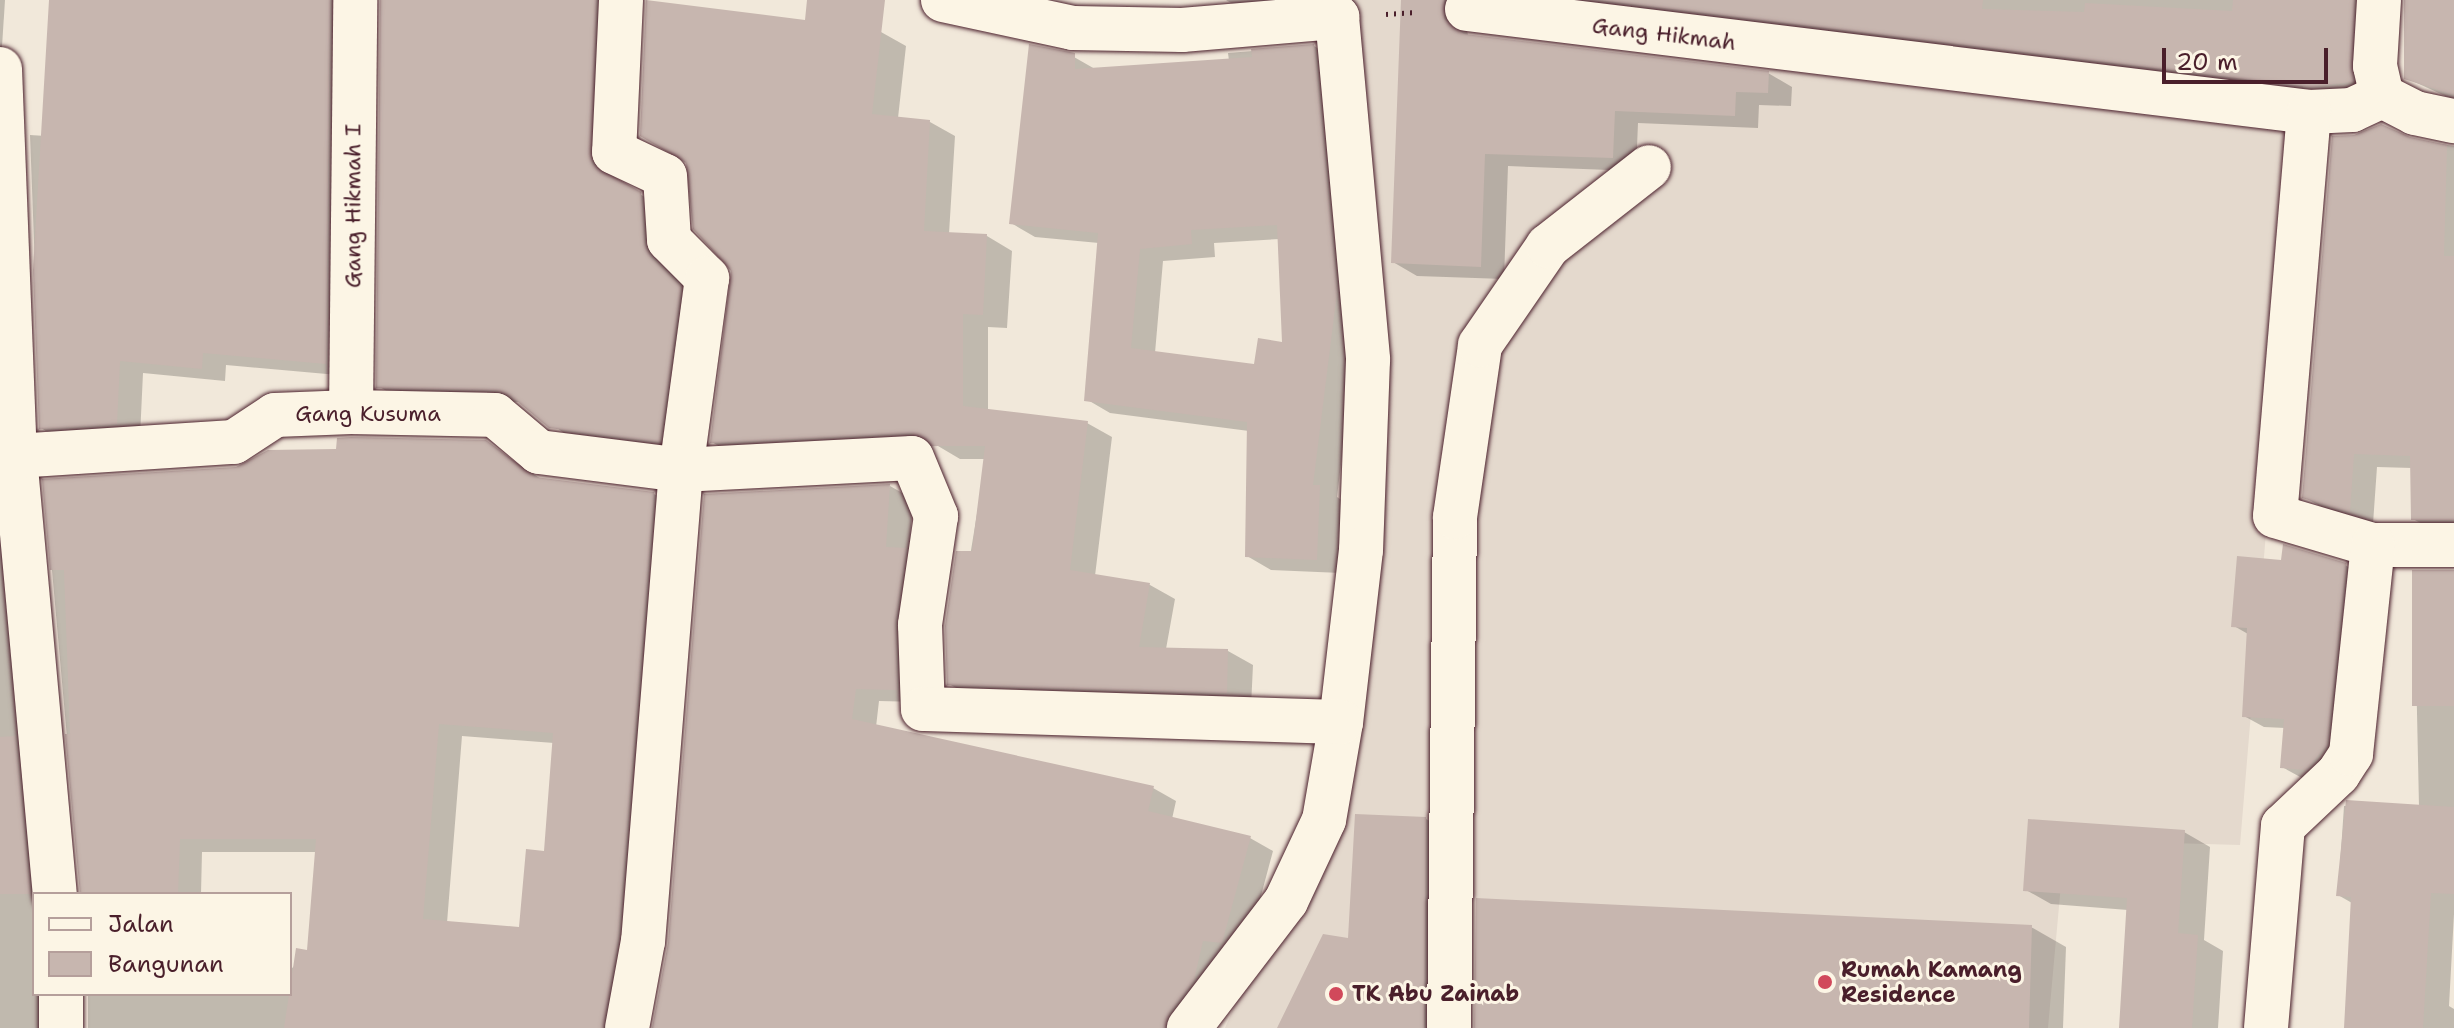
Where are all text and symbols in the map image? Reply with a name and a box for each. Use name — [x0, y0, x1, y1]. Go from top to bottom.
street label: Gang Hikmah — [1591, 12, 1737, 56]
scale bar — [2166, 32, 2332, 82]
text: 20 m — [2176, 46, 2238, 78]
street label: Gang Hikmah I — [340, 124, 366, 288]
street label: Gang Kusuma — [295, 401, 441, 427]
legend — [32, 892, 292, 996]
text: Jalan — [108, 908, 174, 940]
text: Bangunan — [108, 948, 224, 980]
place label: Rumah Kamang Residence — [1841, 956, 2022, 1008]
marker: Rumah Kamang Residence — [1816, 973, 1834, 991]
place label: TK Abu Zainab — [1352, 981, 1519, 1007]
marker: TK Abu Zainab — [1327, 985, 1345, 1003]

